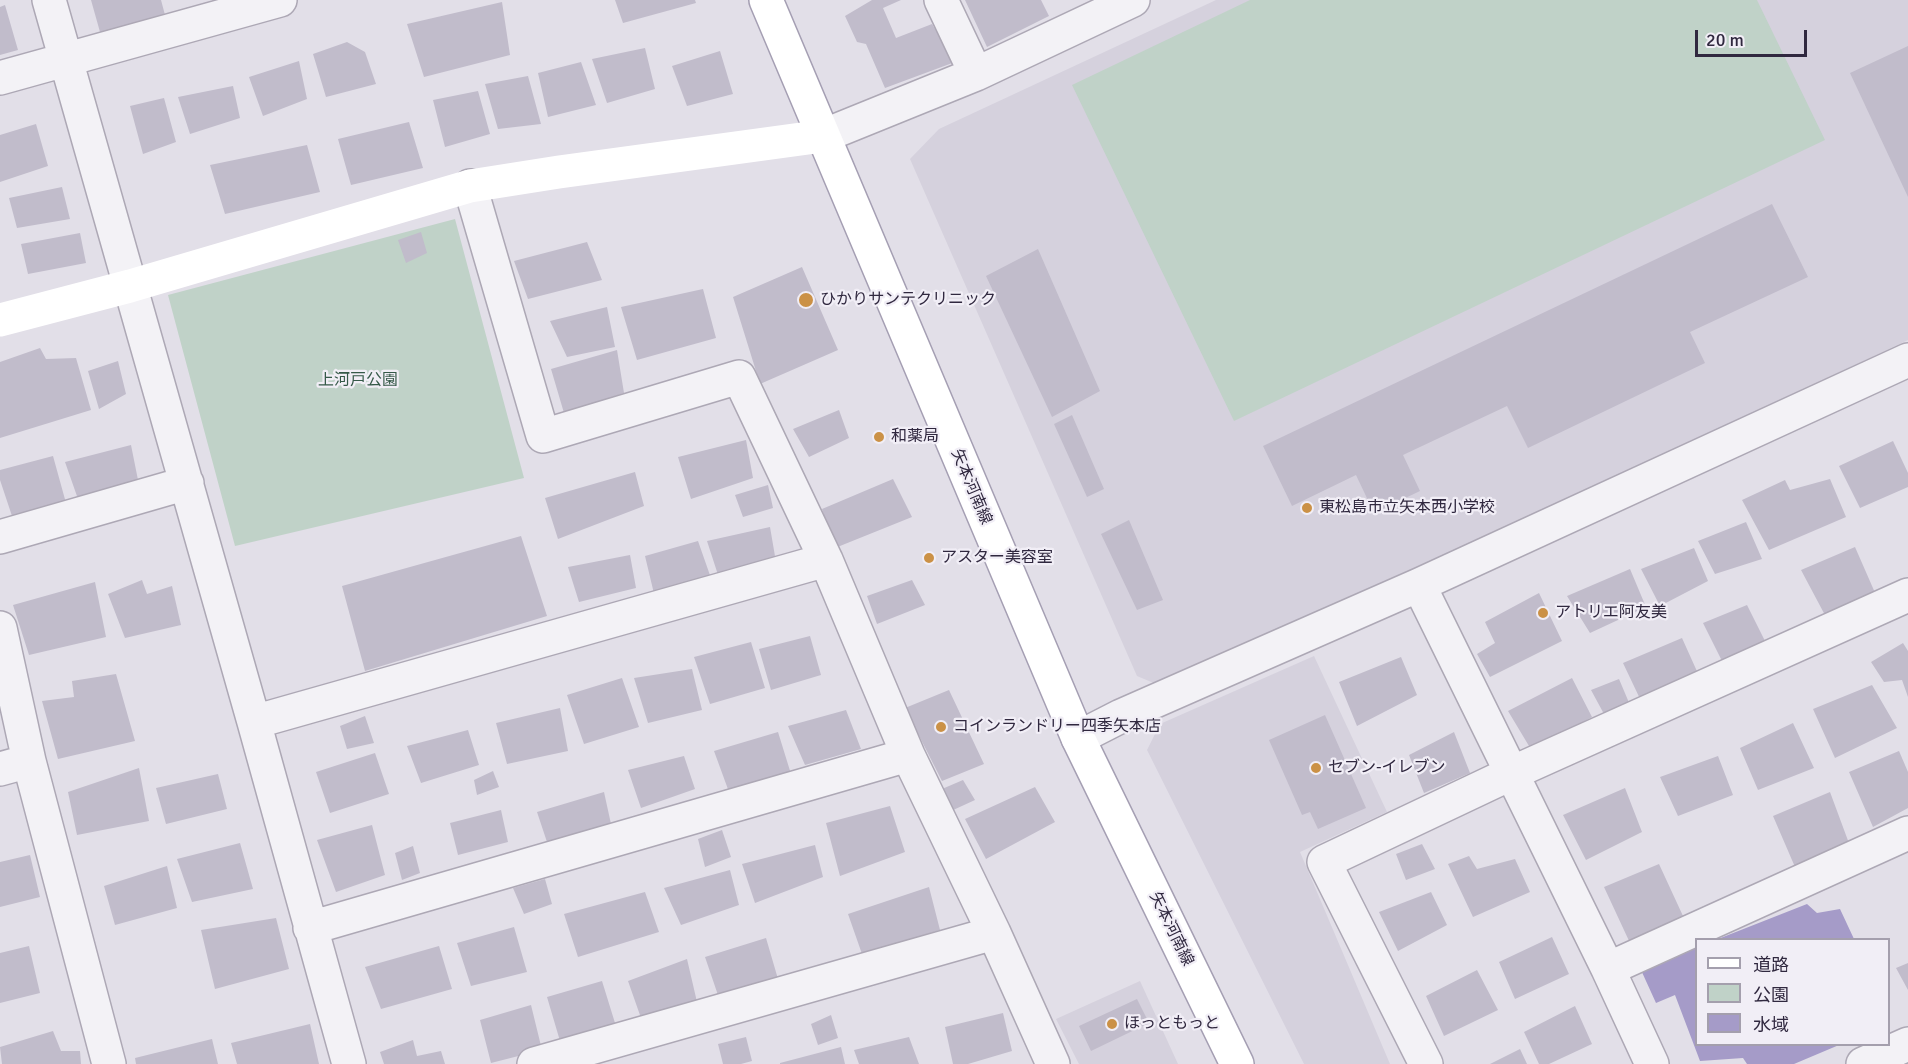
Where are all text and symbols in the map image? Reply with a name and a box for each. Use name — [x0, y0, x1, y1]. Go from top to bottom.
scale bar — [1698, 18, 1810, 56]
text: 20 m — [1706, 29, 1744, 51]
place label: ひかりサンテクリニック — [820, 290, 996, 310]
marker: ひかりサンテクリニック — [797, 291, 815, 309]
park label: 上河戸公園 — [318, 371, 398, 391]
place label: 和薬局 — [891, 427, 939, 447]
marker: 和薬局 — [872, 430, 886, 444]
street label: 矢本河南線 — [947, 446, 995, 528]
place label: 東松島市立矢本西小学校 — [1319, 498, 1495, 518]
marker: 東松島市立矢本西小学校 — [1300, 501, 1314, 515]
place label: アスター美容室 — [941, 548, 1053, 568]
marker: アスター美容室 — [922, 551, 936, 565]
place label: アトリエ阿友美 — [1555, 603, 1667, 623]
marker: アトリエ阿友美 — [1536, 606, 1550, 620]
place label: コインランドリー四季矢本店 — [953, 717, 1161, 737]
marker: コインランドリー四季矢本店 — [934, 720, 948, 734]
place label: セブン-イレブン — [1328, 758, 1446, 778]
marker: セブン-イレブン — [1309, 761, 1323, 775]
street label: 矢本河南線 — [1145, 889, 1197, 969]
legend — [1695, 938, 1890, 1046]
text: 道路 — [1753, 954, 1789, 976]
text: 公園 — [1753, 984, 1789, 1006]
place label: ほっともっと — [1124, 1014, 1220, 1034]
text: 水域 — [1753, 1014, 1789, 1036]
marker: ほっともっと — [1105, 1017, 1119, 1031]

